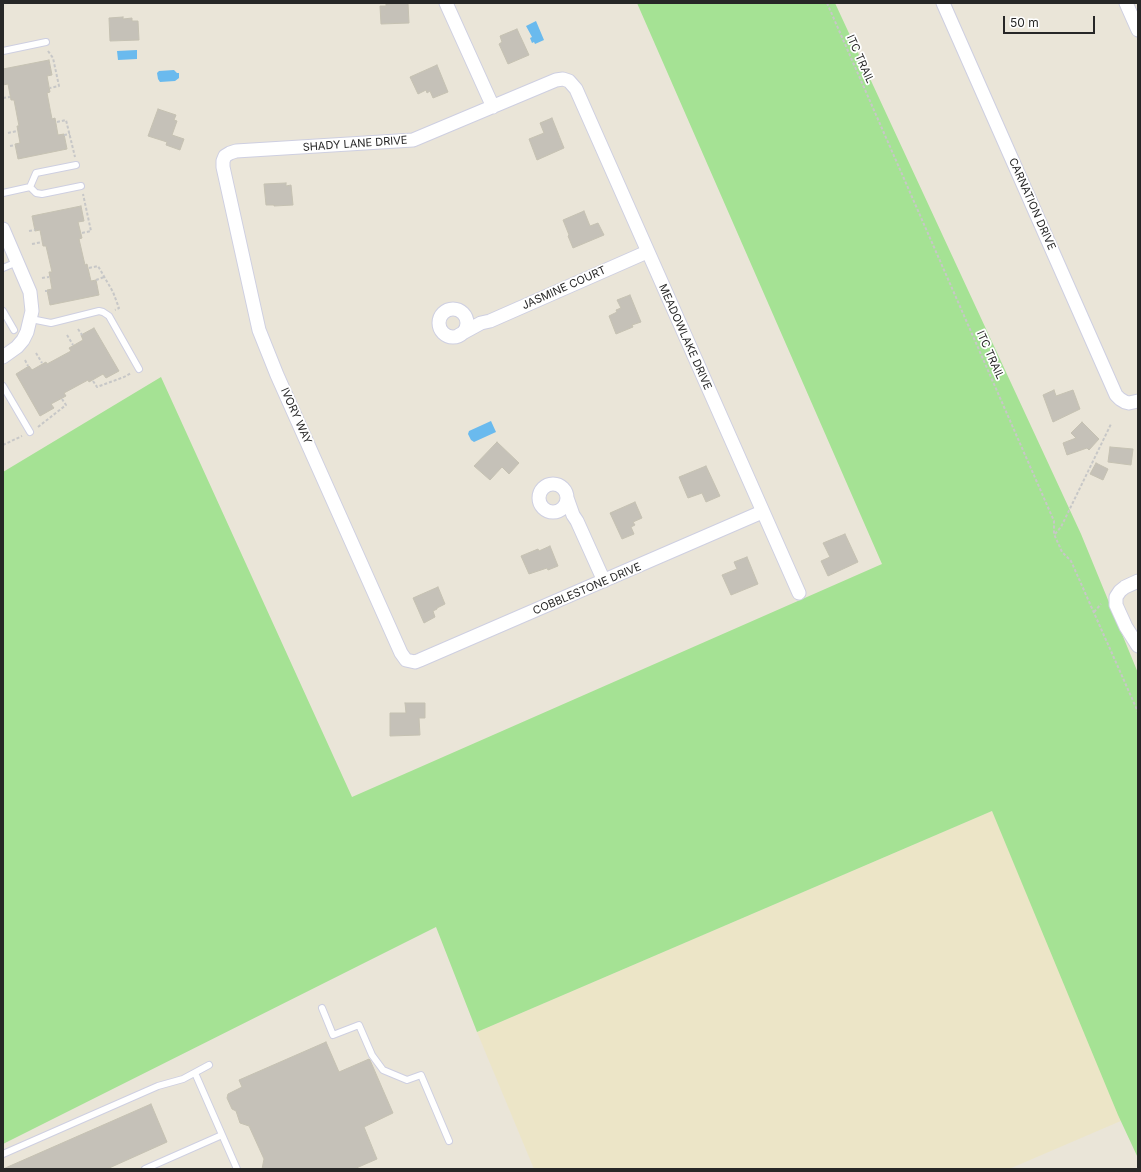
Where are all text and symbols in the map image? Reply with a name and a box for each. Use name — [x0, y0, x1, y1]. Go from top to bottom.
scale bar — [1005, 8, 1097, 34]
text: 50 m — [1010, 15, 1039, 30]
street label: ITC TRAIL — [843, 33, 877, 85]
street label: SHADY LANE DRIVE — [302, 134, 408, 154]
street label: CARNATION DRIVE — [1006, 156, 1058, 252]
street label: JASMINE COURT — [520, 264, 608, 312]
street label: MEADOWLAKE DRIVE — [656, 282, 714, 392]
street label: ITC TRAIL — [973, 329, 1007, 381]
street label: IVORY WAY — [278, 386, 314, 446]
street label: COBBLESTONE DRIVE — [531, 560, 643, 618]

